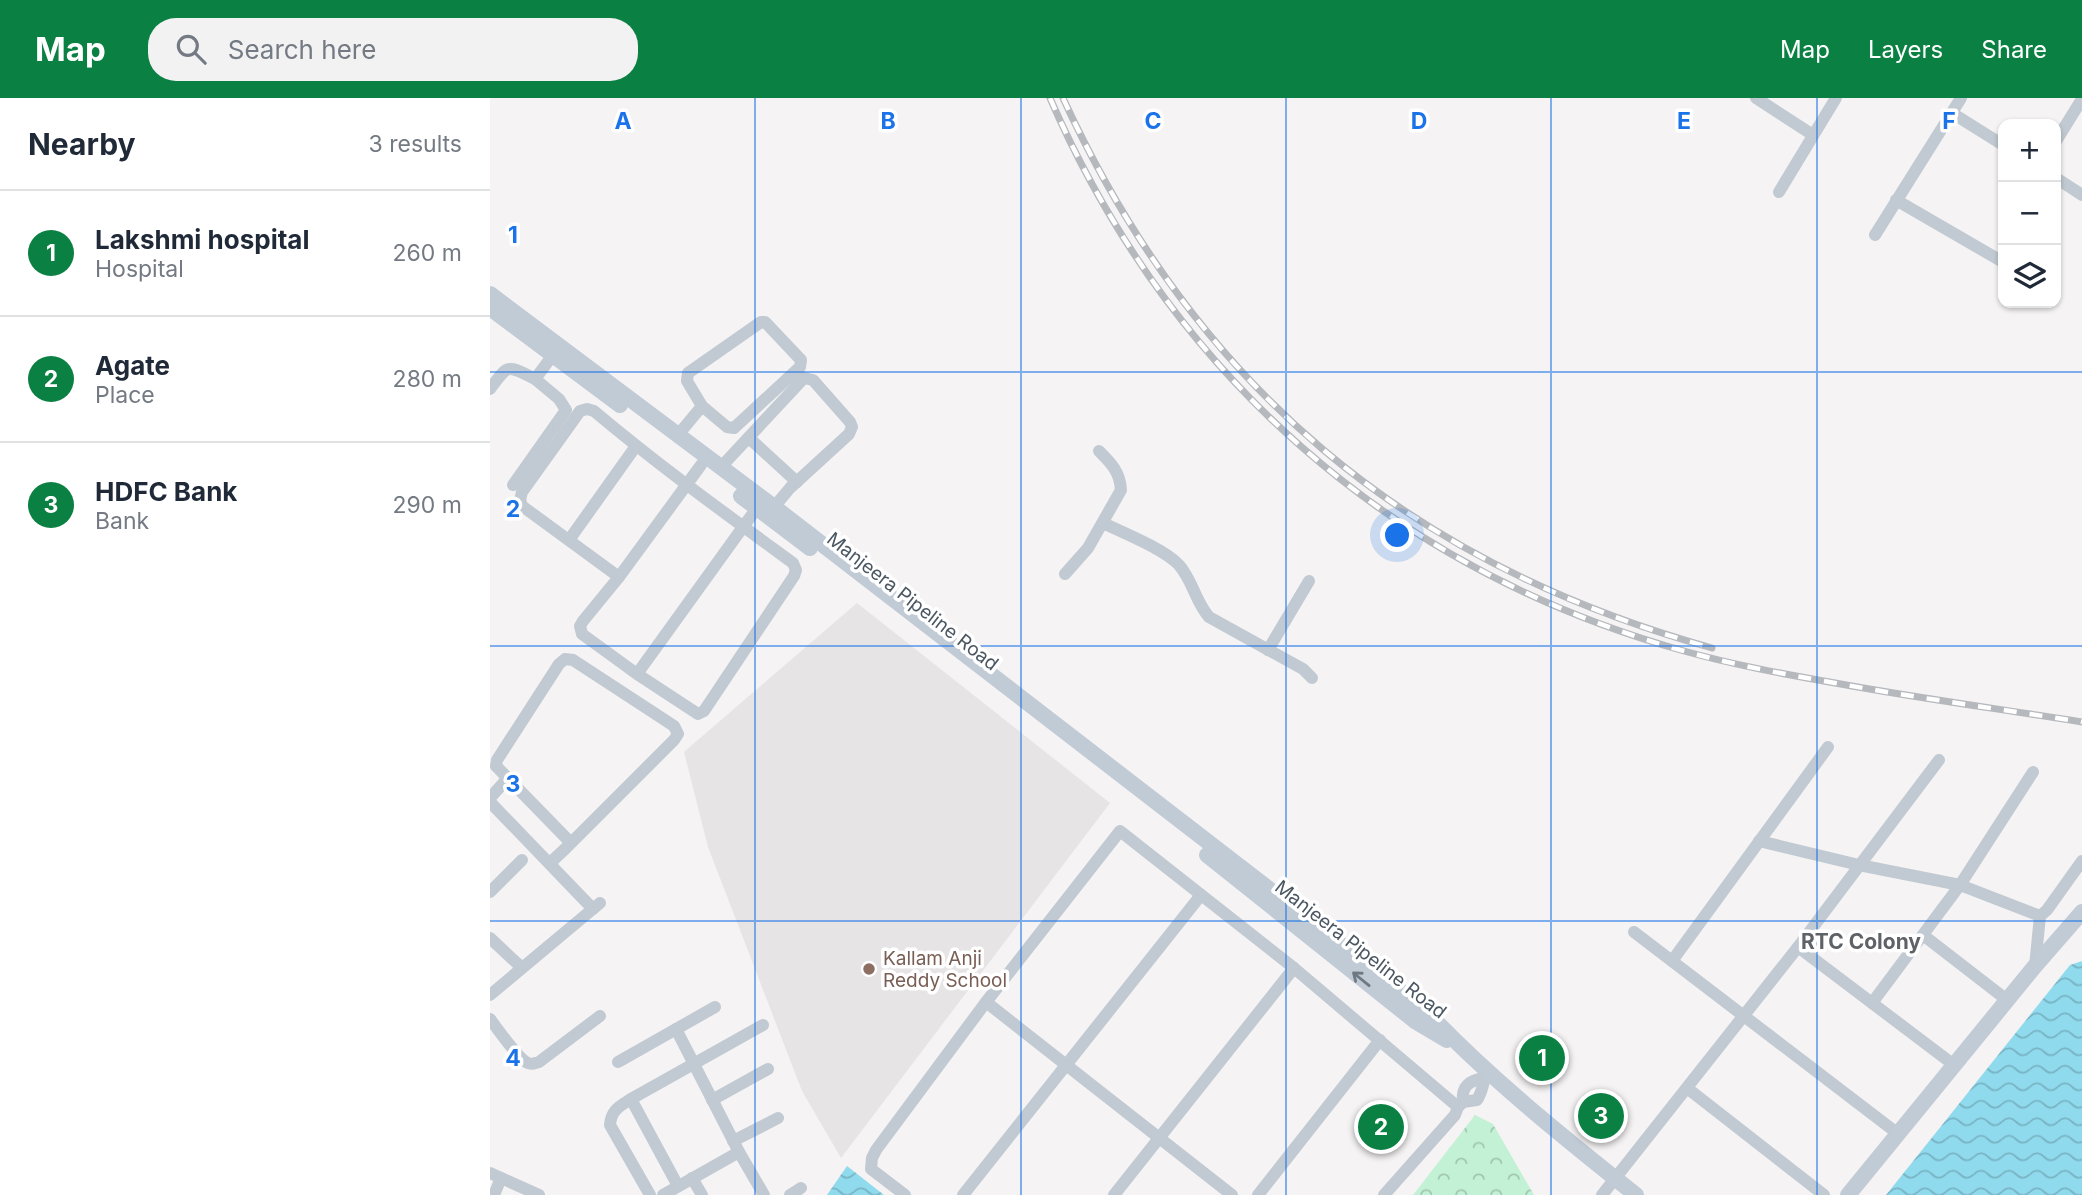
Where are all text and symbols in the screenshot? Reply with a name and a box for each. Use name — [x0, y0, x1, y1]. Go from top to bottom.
search box — [148, 18, 638, 81]
text: Map — [35, 29, 106, 69]
icon: search — [172, 30, 210, 68]
text: Search here — [228, 34, 376, 65]
text: Map — [1780, 35, 1830, 64]
text: Layers — [1868, 35, 1943, 64]
text: Share — [1981, 35, 2047, 64]
text: A — [614, 107, 632, 135]
text: B — [880, 107, 896, 135]
text: C — [1144, 107, 1162, 135]
text: D — [1411, 107, 1427, 135]
text: E — [1677, 107, 1691, 135]
text: F — [1942, 107, 1956, 135]
map controls — [1998, 119, 2061, 308]
button: + — [1998, 119, 2061, 182]
text: Nearby — [28, 126, 136, 162]
text: 3 results — [369, 130, 462, 158]
button: − — [1998, 182, 2061, 245]
text: 1 — [508, 221, 518, 249]
text: Lakshmi hospital — [95, 224, 309, 255]
text: 1 — [46, 239, 56, 267]
text: 260 m — [393, 239, 462, 267]
button: layers — [1998, 245, 2061, 308]
text: Hospital — [95, 255, 184, 283]
text: Agate — [95, 350, 170, 381]
text: 2 — [44, 365, 58, 393]
text: 280 m — [393, 365, 462, 393]
text: Place — [95, 381, 155, 409]
text: HDFC Bank — [95, 476, 237, 507]
text: 3 — [44, 491, 58, 519]
text: 290 m — [393, 491, 462, 519]
text: 2 — [506, 495, 520, 523]
text: Bank — [95, 507, 149, 535]
your location — [1380, 518, 1414, 552]
street label: Manjeera Pipeline Road — [822, 527, 1003, 675]
text: 3 — [506, 770, 520, 798]
street label: Manjeera Pipeline Road — [1270, 875, 1451, 1023]
district label: RTC Colony — [1801, 929, 1921, 954]
place label: Kallam Anji Reddy School — [883, 947, 1007, 992]
marker: Kallam Anji Reddy School — [861, 961, 877, 977]
one-way arrow — [1353, 971, 1371, 986]
pin: 1 — [1519, 1032, 1565, 1084]
text: 4 — [505, 1044, 521, 1072]
pin: 3 — [1578, 1090, 1624, 1142]
pin: 2 — [1358, 1101, 1404, 1153]

